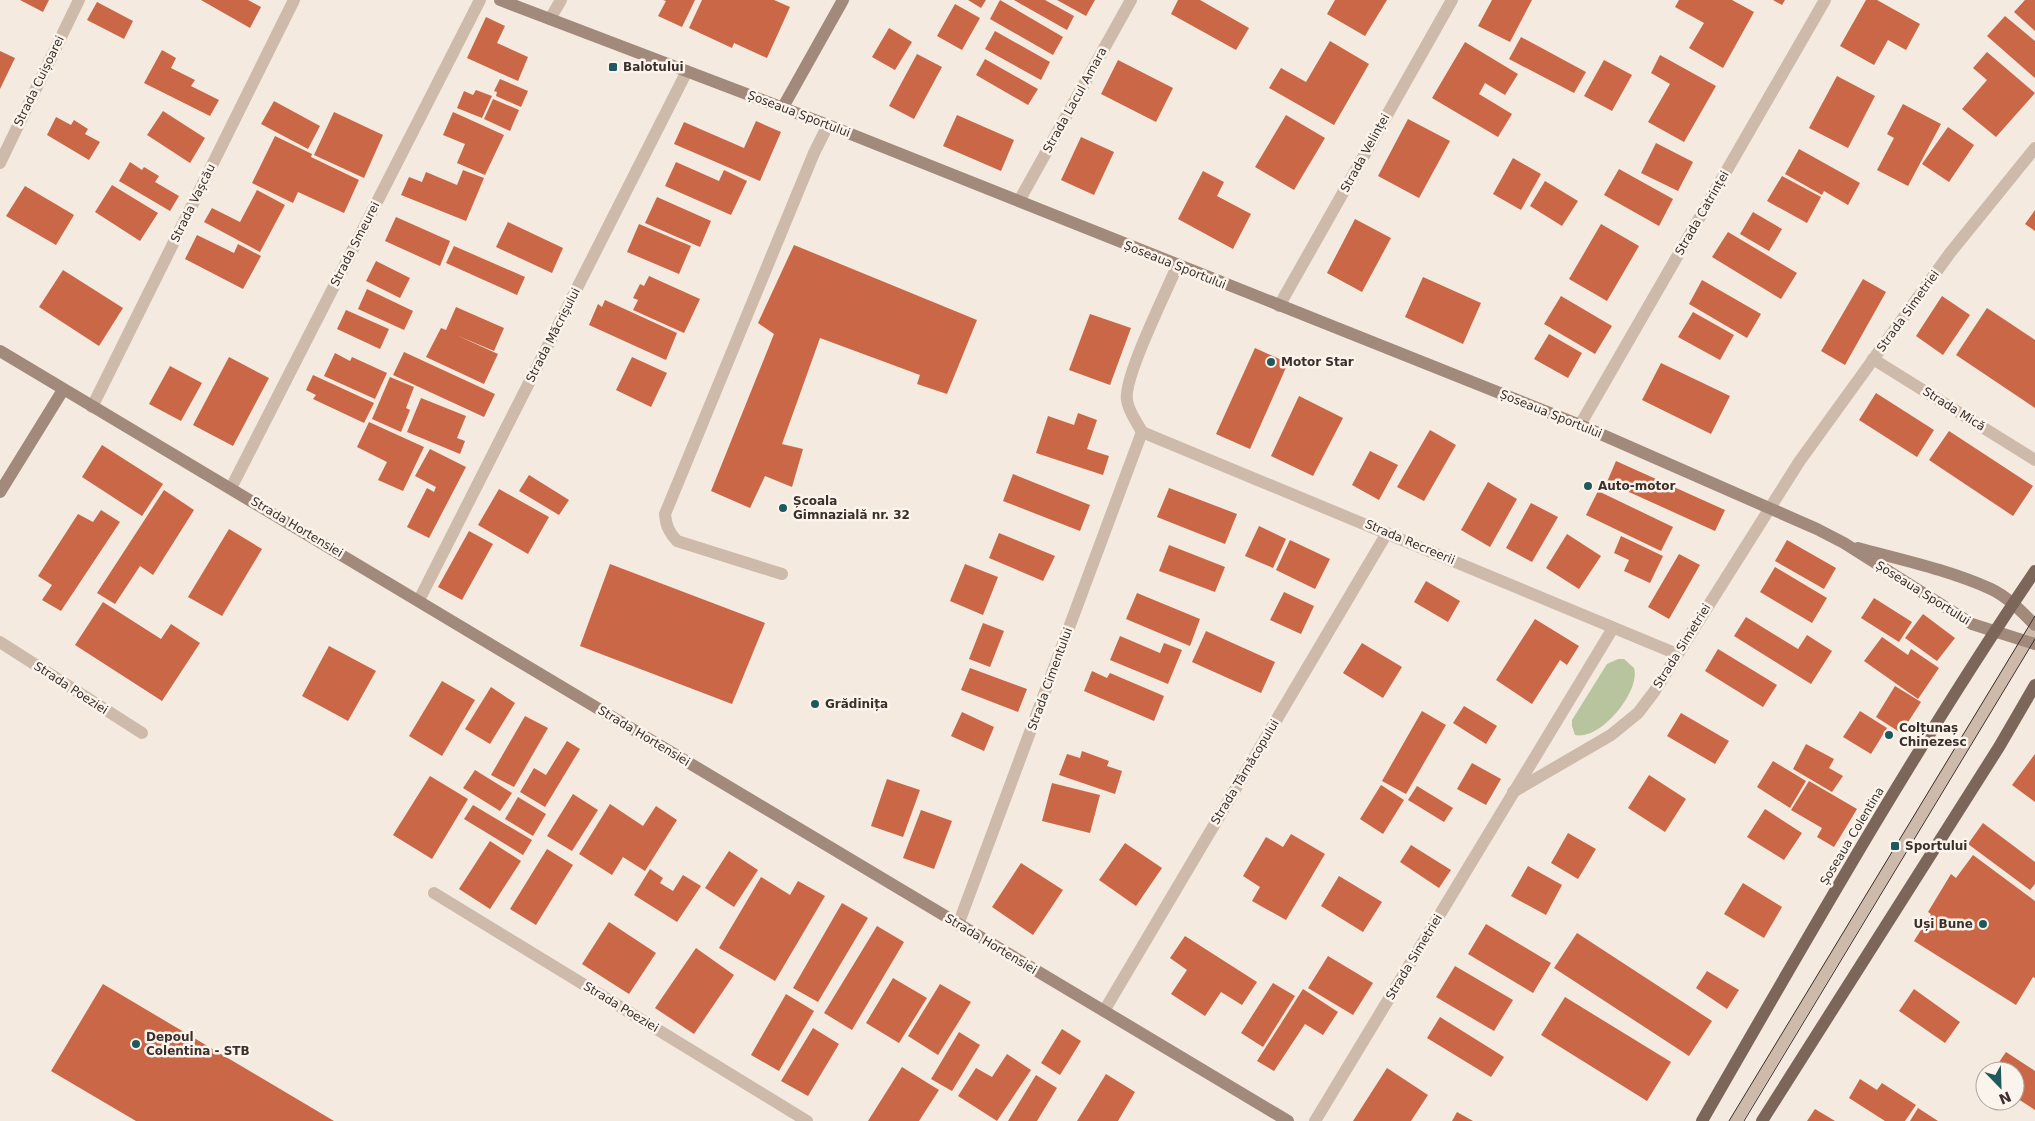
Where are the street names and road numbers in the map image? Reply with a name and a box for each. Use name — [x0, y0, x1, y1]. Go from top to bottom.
street label: Strada Cuișoarei — [11, 33, 67, 129]
street label: Strada Lacul Amara — [1040, 45, 1110, 155]
street label: Șoseaua Sportului — [746, 88, 852, 140]
street label: Strada Velinței — [1338, 111, 1392, 195]
street label: Strada Vașcău — [168, 161, 218, 245]
street label: Strada Catrinței — [1672, 168, 1732, 258]
street label: Strada Smeurei — [328, 199, 382, 289]
street label: Șoseaua Sportului — [1122, 238, 1228, 292]
street label: Strada Simetriei — [1874, 268, 1942, 354]
street label: Strada Măcrișului — [523, 285, 583, 385]
street label: Strada Mică — [1920, 384, 1988, 434]
street label: Șoseaua Sportului — [1498, 387, 1604, 441]
street label: Strada Hortensiei — [249, 494, 345, 560]
street label: Strada Recreerii — [1363, 517, 1457, 567]
street label: Șoseaua Sportului — [1873, 558, 1973, 628]
street label: Strada Simetriei — [1650, 601, 1714, 691]
street label: Strada Cimentului — [1025, 626, 1075, 732]
street label: Strada Poeziei — [31, 659, 111, 717]
street label: Strada Hortensiei — [596, 703, 692, 769]
street label: Strada Târnăcopului — [1208, 717, 1282, 827]
street label: Șoseaua Colentina — [1817, 784, 1887, 888]
street label: Strada Hortensiei — [943, 911, 1039, 977]
street label: Strada Simetriei — [1383, 912, 1445, 1002]
street label: Strada Poeziei — [581, 979, 661, 1035]

